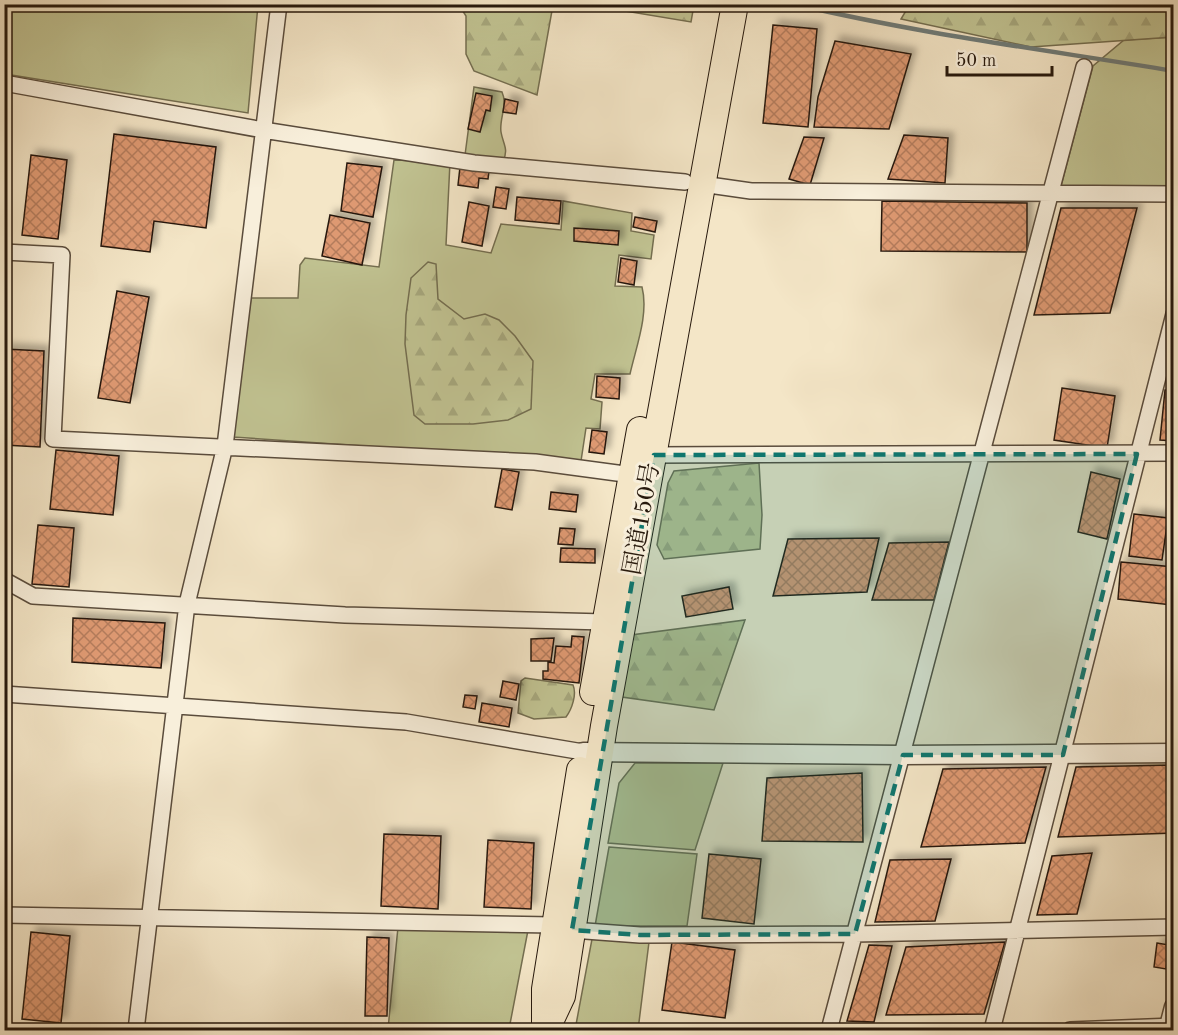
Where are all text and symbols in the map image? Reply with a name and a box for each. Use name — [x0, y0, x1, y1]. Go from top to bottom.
scale bar — [947, 39, 1052, 77]
text: 50 m — [956, 52, 996, 70]
street label: 国道150号 — [618, 460, 665, 577]

